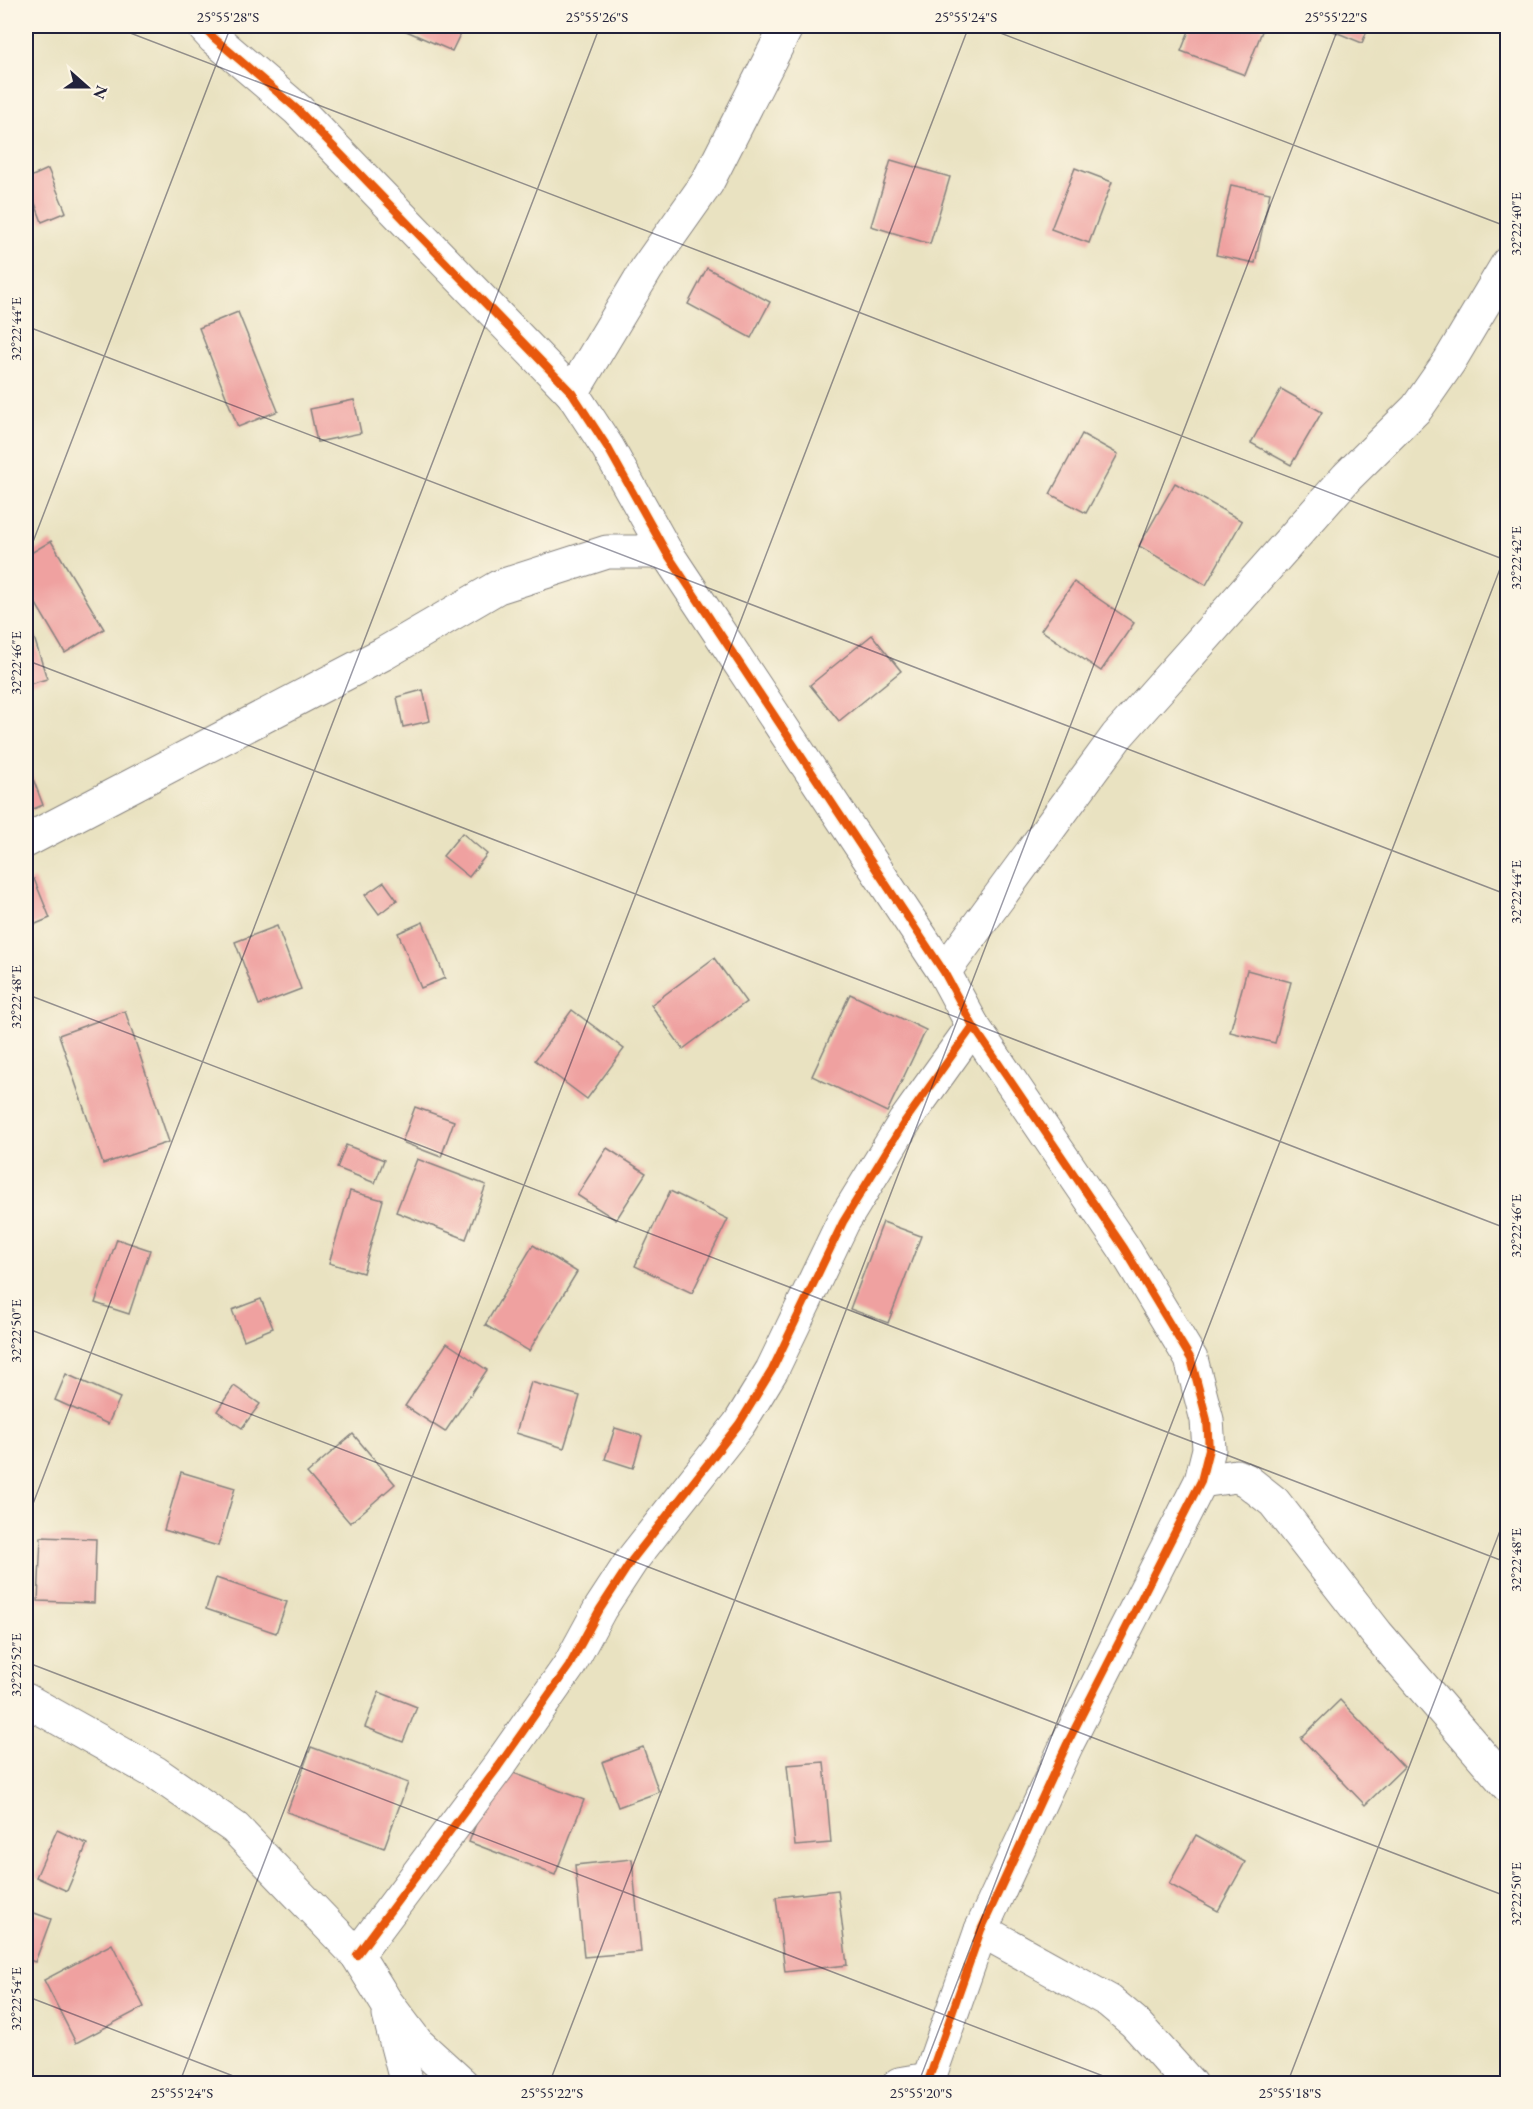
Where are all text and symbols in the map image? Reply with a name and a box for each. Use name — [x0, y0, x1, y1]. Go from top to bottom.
text: 25°55'28"S — [197, 7, 259, 26]
text: 25°55'26"S — [566, 7, 628, 26]
text: 25°55'24"S — [935, 7, 997, 26]
text: 25°55'22"S — [1305, 7, 1367, 26]
north arrow — [57, 57, 117, 117]
text: N — [88, 82, 113, 102]
text: 32°22'40"E — [1506, 191, 1525, 256]
text: 32°22'44"E — [6, 296, 25, 361]
text: 32°22'42"E — [1506, 525, 1525, 590]
text: 32°22'46"E — [6, 630, 25, 695]
text: 32°22'44"E — [1506, 859, 1525, 924]
text: 32°22'48"E — [6, 964, 25, 1029]
text: 32°22'46"E — [1506, 1193, 1525, 1258]
text: 32°22'50"E — [6, 1298, 25, 1363]
text: 32°22'48"E — [1506, 1527, 1525, 1592]
text: 32°22'52"E — [6, 1632, 25, 1697]
text: 32°22'50"E — [1506, 1861, 1525, 1926]
text: 32°22'54"E — [6, 1966, 25, 2031]
text: 25°55'24"S — [151, 2083, 213, 2102]
text: 25°55'22"S — [521, 2083, 583, 2102]
text: 25°55'20"S — [890, 2083, 952, 2102]
text: 25°55'18"S — [1259, 2083, 1321, 2102]

